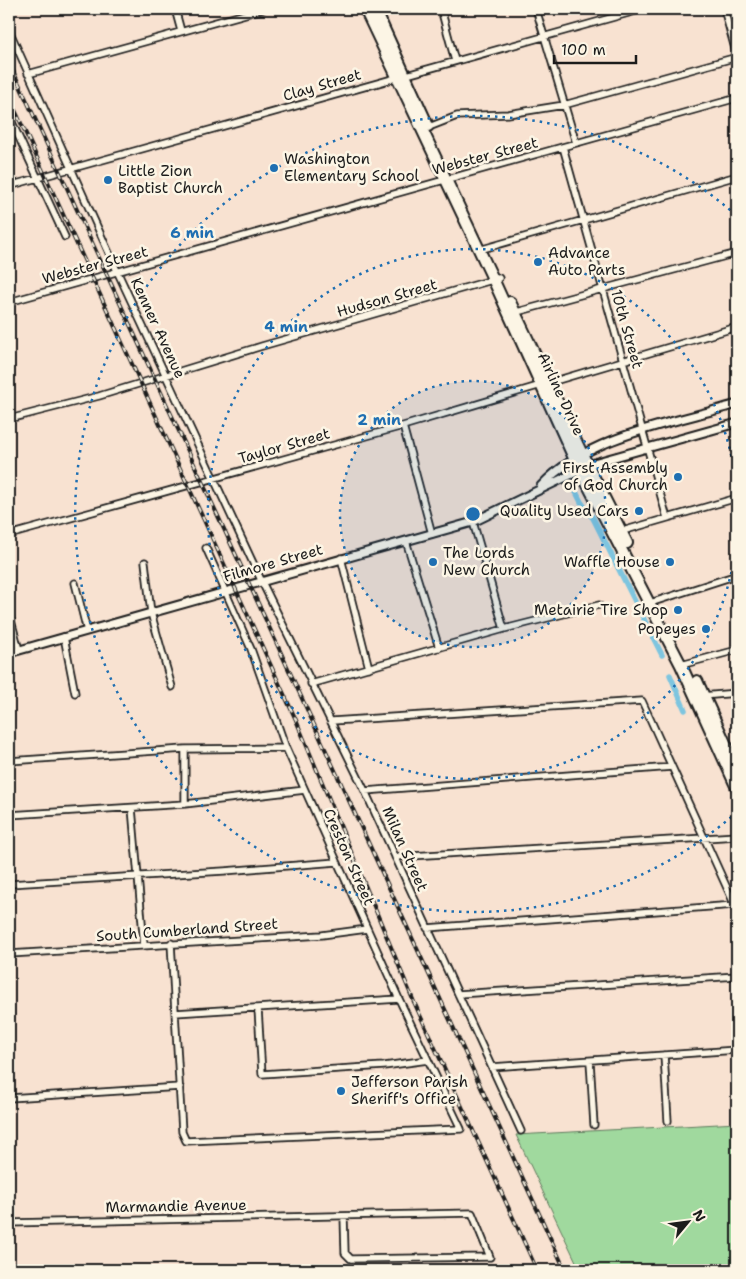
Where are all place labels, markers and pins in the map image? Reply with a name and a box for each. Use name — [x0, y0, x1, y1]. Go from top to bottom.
place label: Washington Elementary School — [284, 149, 420, 186]
place label: Little Zion Baptist Church — [118, 161, 223, 198]
marker: Washington Elementary School — [268, 162, 280, 174]
marker: Little Zion Baptist Church — [102, 174, 114, 186]
place label: Advance Auto Parts — [548, 243, 625, 280]
marker: Advance Auto Parts — [532, 256, 544, 268]
place label: First Assembly of God Church — [563, 458, 668, 495]
marker: First Assembly of God Church — [672, 471, 684, 483]
place label: Quality Used Cars — [500, 501, 629, 521]
centre of rings — [464, 505, 482, 523]
marker: Quality Used Cars — [633, 505, 645, 517]
place label: The Lords New Church — [443, 543, 530, 580]
place label: Waffle House — [564, 552, 660, 572]
marker: The Lords New Church — [427, 556, 439, 568]
marker: Waffle House — [664, 556, 676, 568]
place label: Metairie Tire Shop — [534, 600, 668, 620]
marker: Metairie Tire Shop — [672, 604, 684, 616]
place label: Popeyes — [638, 619, 696, 639]
marker: Popeyes — [700, 623, 712, 635]
place label: Jefferson Parish Sheriff's Office — [351, 1072, 468, 1109]
marker: Jefferson Parish Sheriff's Office — [335, 1085, 347, 1097]

